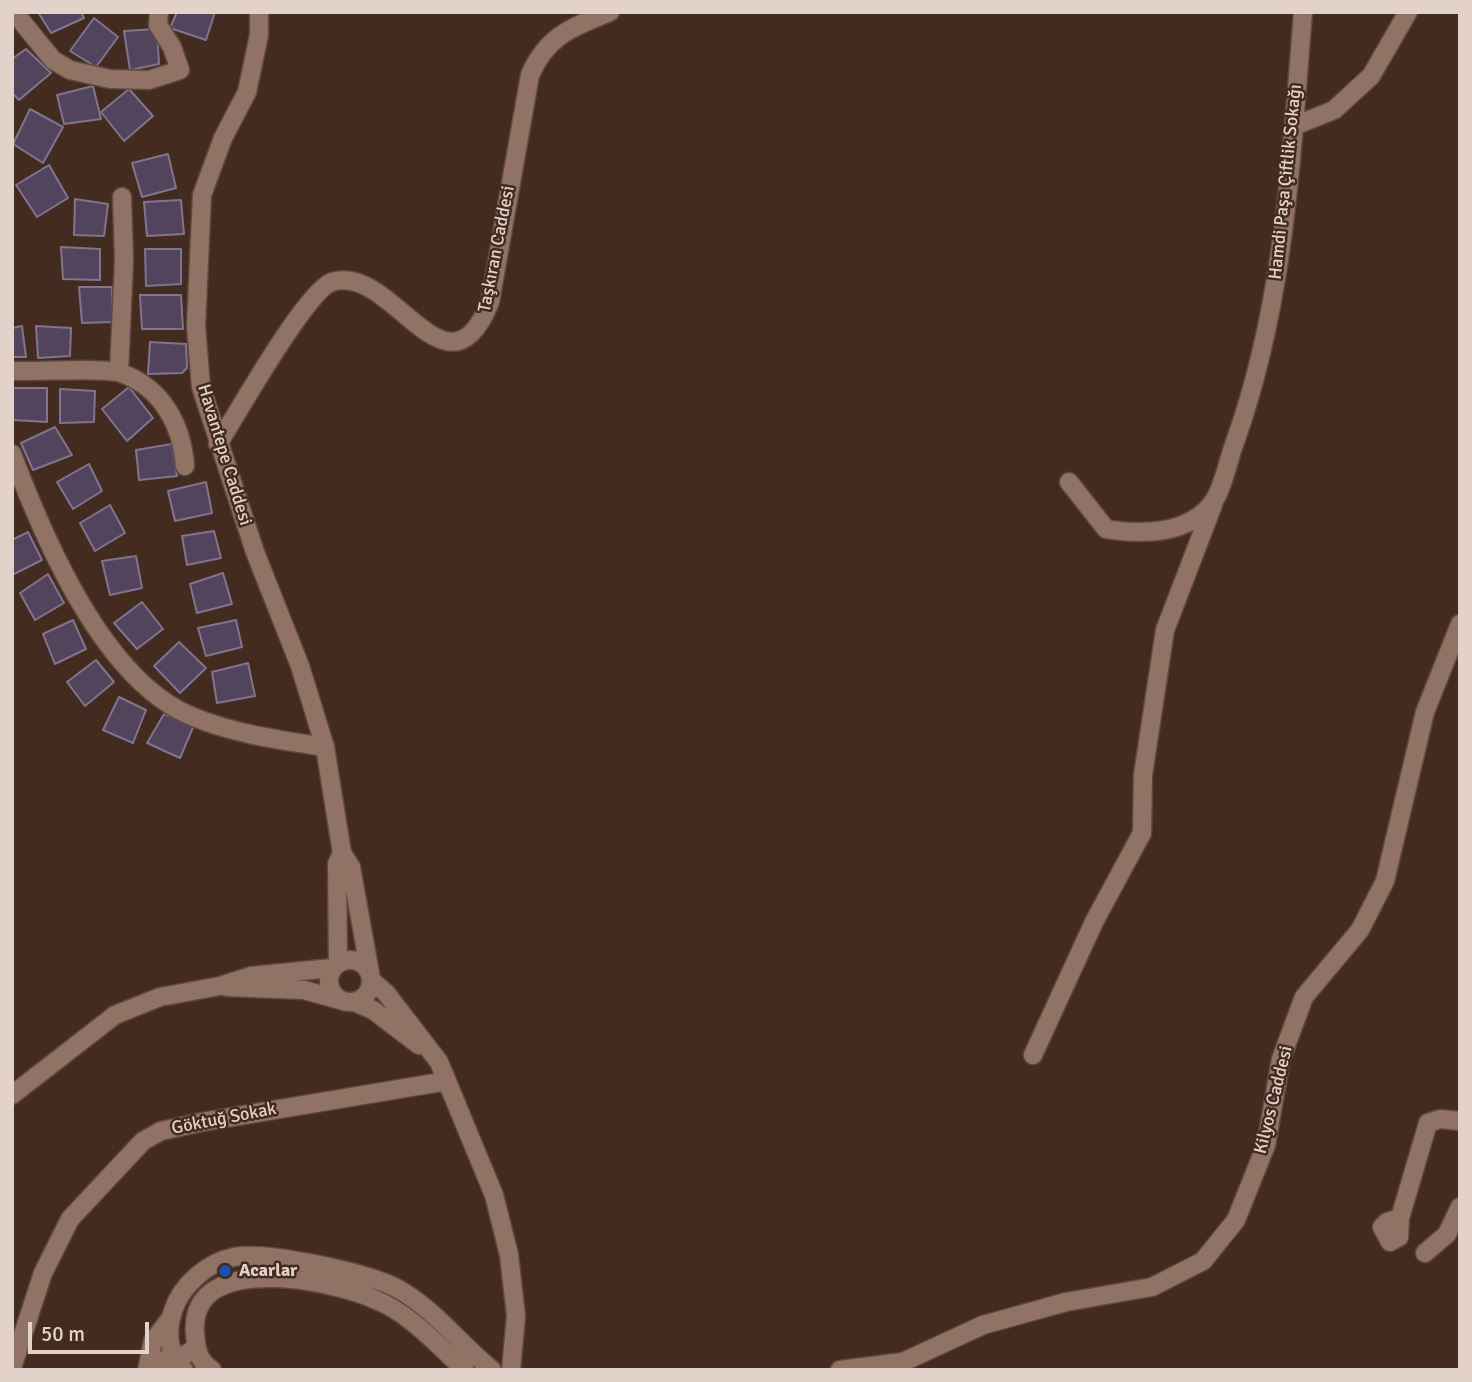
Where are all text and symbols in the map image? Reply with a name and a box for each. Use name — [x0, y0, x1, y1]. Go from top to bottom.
street label: Hamdi Paşa Çiftlik Sokağı — [1265, 83, 1307, 281]
street label: Taşkıran Caddesi — [474, 184, 520, 314]
street label: Havantepe Caddesi — [192, 382, 256, 528]
street label: Kilyos Caddesi — [1250, 1044, 1298, 1156]
street label: Göktuğ Sokak — [170, 1098, 278, 1140]
place label: Acarlar — [239, 1260, 297, 1282]
marker: Acarlar — [217, 1263, 233, 1279]
scale bar — [32, 1308, 152, 1352]
text: 50 m — [41, 1321, 85, 1347]

